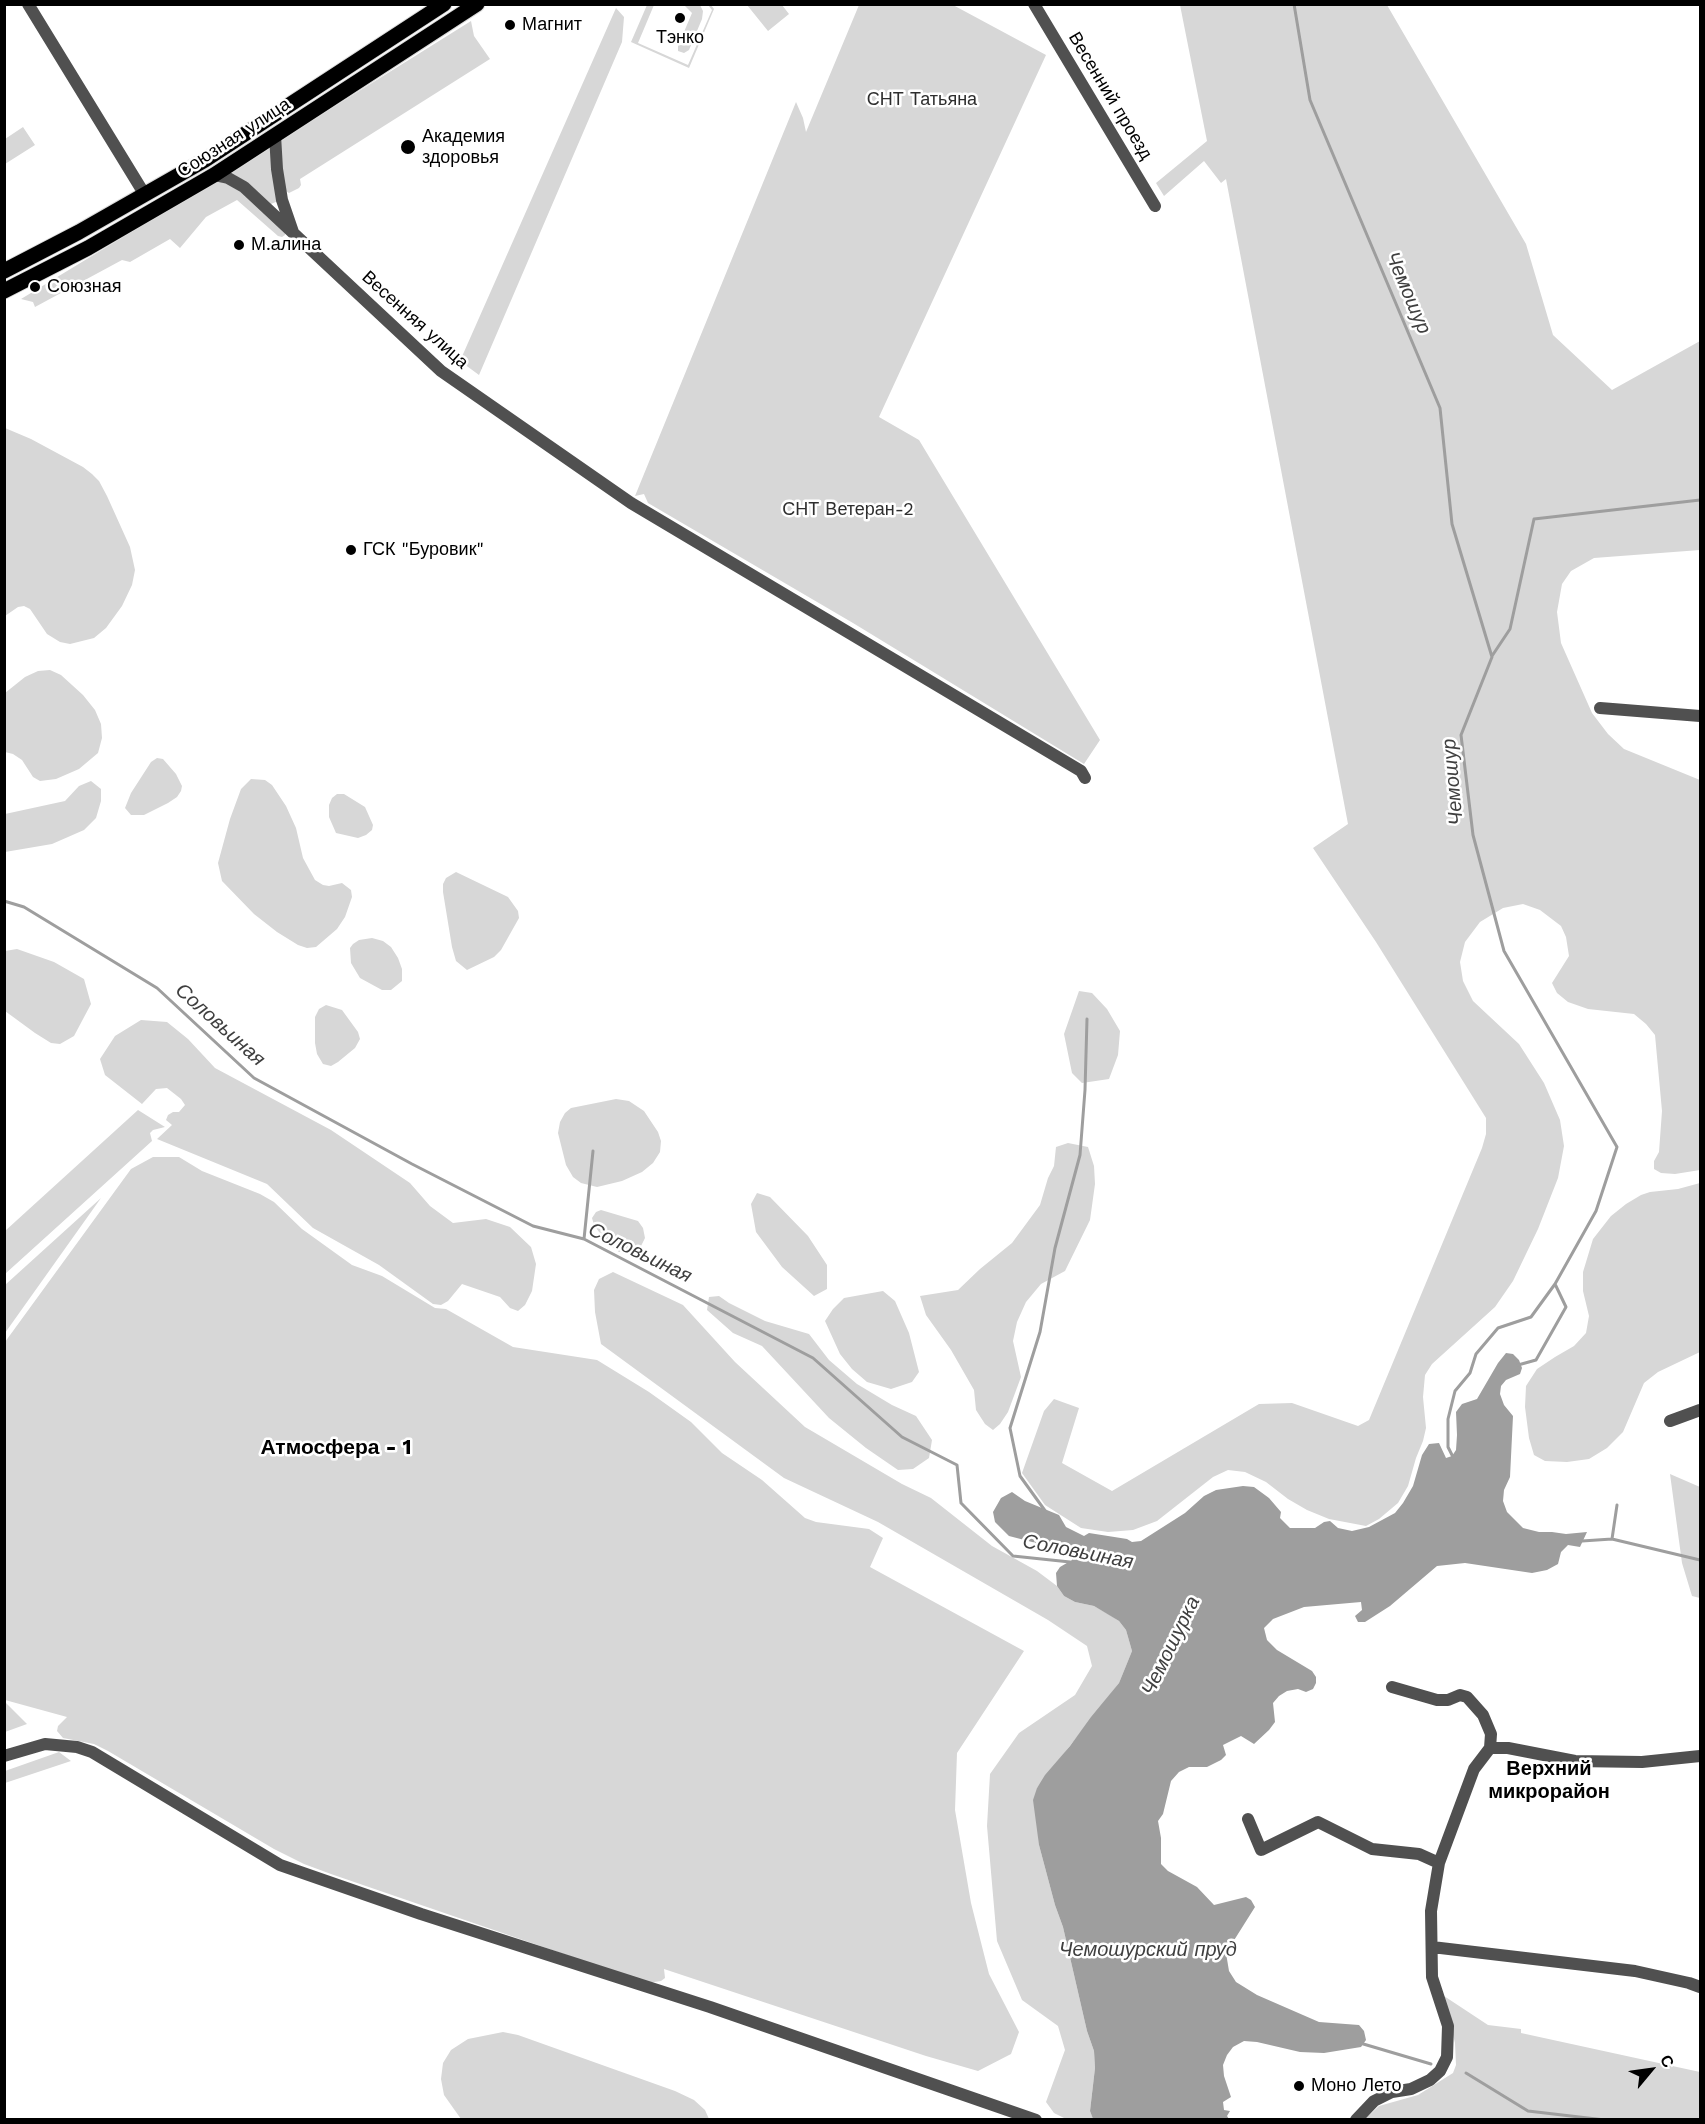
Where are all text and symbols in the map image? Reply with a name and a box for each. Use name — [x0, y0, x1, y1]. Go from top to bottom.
marker: Тэнко — [673, 11, 687, 25]
place label: Магнит — [522, 14, 582, 36]
marker: Магнит — [503, 18, 517, 32]
place label: Тэнко — [656, 27, 704, 49]
street label: Весенний проезд — [1063, 28, 1157, 164]
park label: СНТ Татьяна — [867, 89, 977, 111]
street label: Союзная улица — [174, 94, 294, 182]
place label: Академия здоровья — [422, 126, 505, 168]
marker: Академия здоровья — [399, 138, 417, 156]
place label: М.алина — [251, 234, 321, 256]
marker: М.алина — [232, 238, 246, 252]
water label: Чемошур — [1380, 248, 1436, 338]
street label: Весенняя улица — [357, 266, 473, 374]
place label: Союзная — [47, 276, 121, 298]
marker: Союзная — [28, 280, 42, 294]
park label: СНТ Ветеран-2 — [782, 499, 914, 521]
place label: ГСК "Буровик" — [363, 539, 484, 561]
marker: ГСК "Буровик" — [344, 543, 358, 557]
water label: Чемошур — [1437, 738, 1469, 826]
water label: Соловьиная — [170, 978, 270, 1072]
water label: Соловьиная — [584, 1218, 696, 1288]
district label: Атмосфера - 1 — [260, 1435, 412, 1461]
water label: Соловьиная — [1021, 1529, 1135, 1575]
water label: Чемошурка — [1137, 1592, 1205, 1700]
district label: Верхний микрорайон — [1488, 1757, 1610, 1804]
water label: Чемошурский пруд — [1059, 1938, 1237, 1962]
north arrow — [1621, 2040, 1681, 2100]
text: С — [1656, 2051, 1678, 2071]
place label: Моно Лето — [1311, 2075, 1402, 2097]
marker: Моно Лето — [1292, 2079, 1306, 2093]

